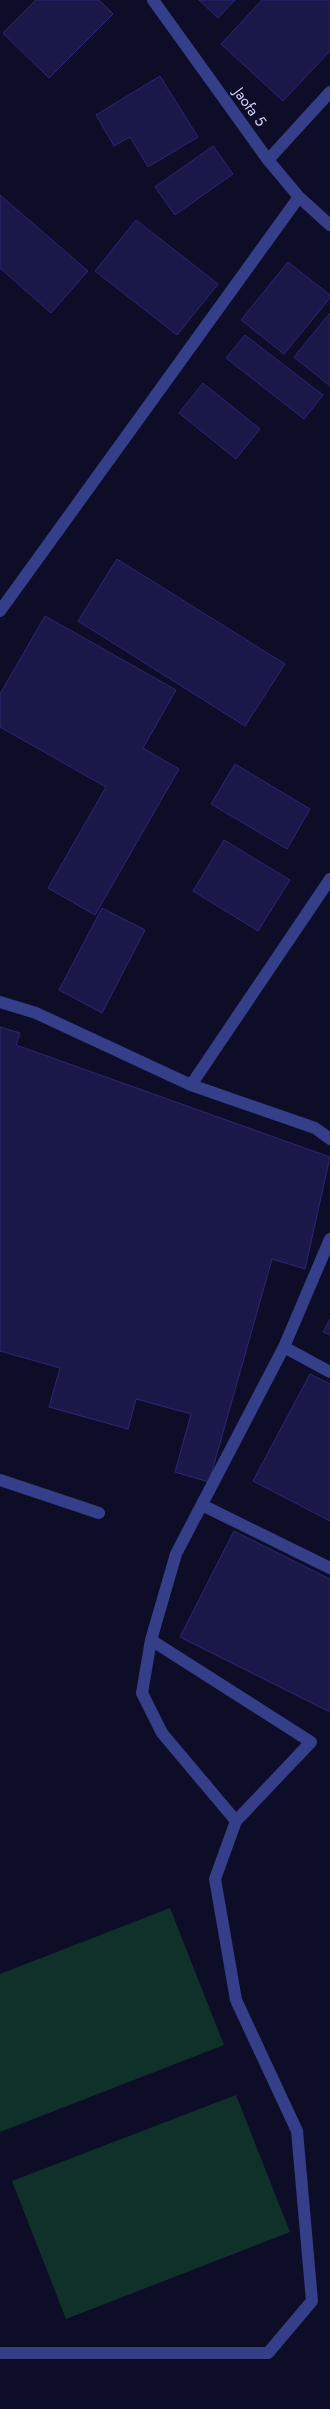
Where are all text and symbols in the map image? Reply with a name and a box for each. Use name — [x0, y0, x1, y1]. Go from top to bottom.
street label: Jaofa 5 — [227, 81, 272, 131]

